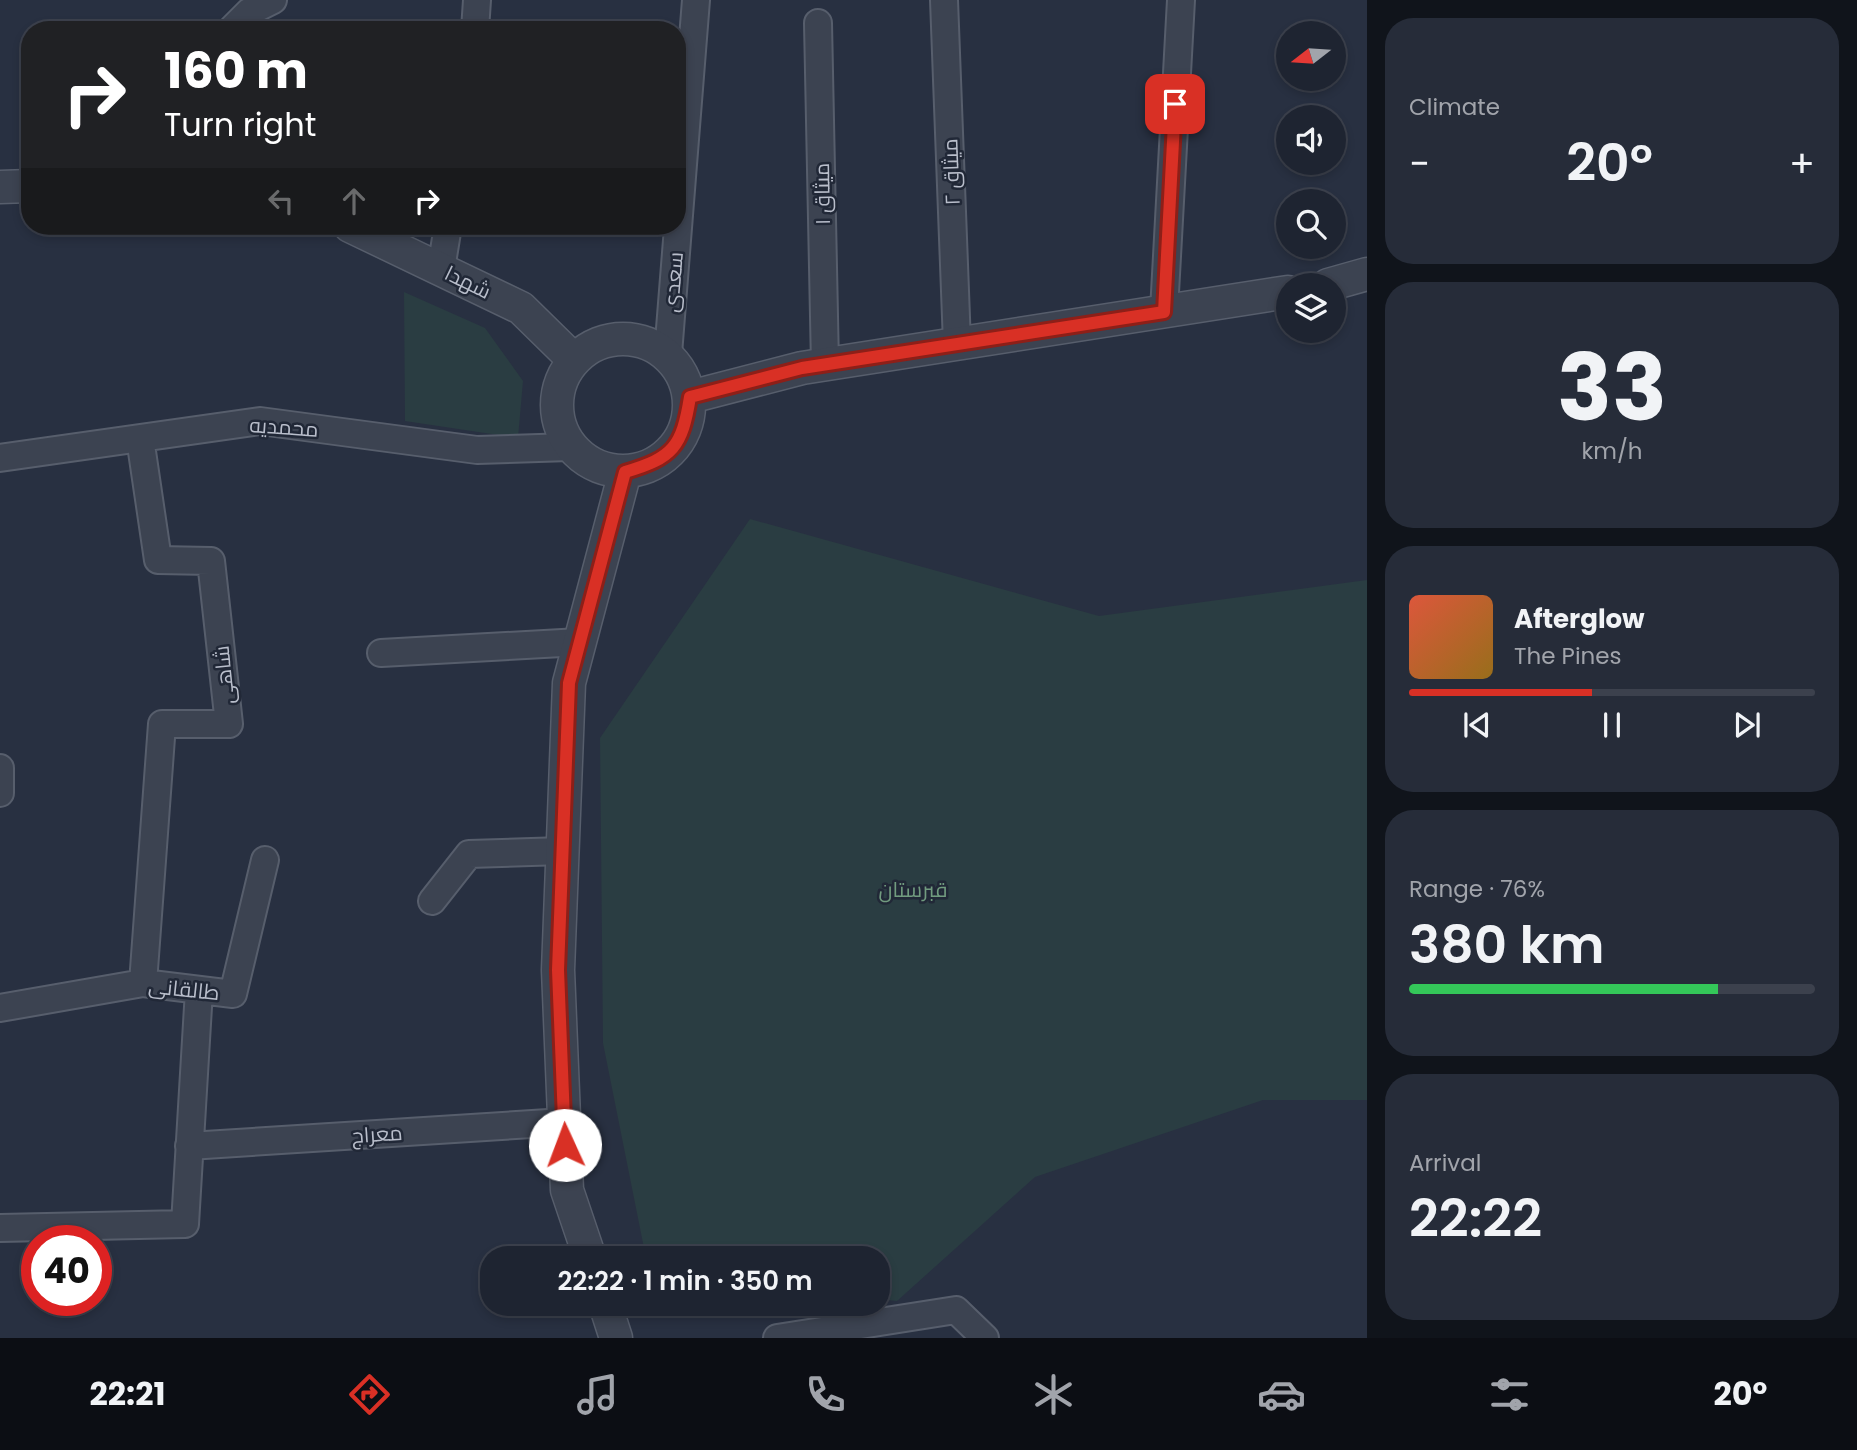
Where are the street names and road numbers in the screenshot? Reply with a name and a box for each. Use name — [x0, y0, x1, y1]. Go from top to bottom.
street label: میثاق ۲ — [935, 138, 967, 206]
street label: میثاق ۱ — [807, 163, 837, 225]
street label: سعدی — [656, 250, 690, 314]
street label: شهدا — [440, 258, 496, 306]
street label: محمدیه — [248, 410, 320, 444]
street label: شاهی — [207, 644, 241, 706]
street label: طالقانی — [147, 971, 221, 1007]
street label: معراج — [351, 1118, 403, 1150]

